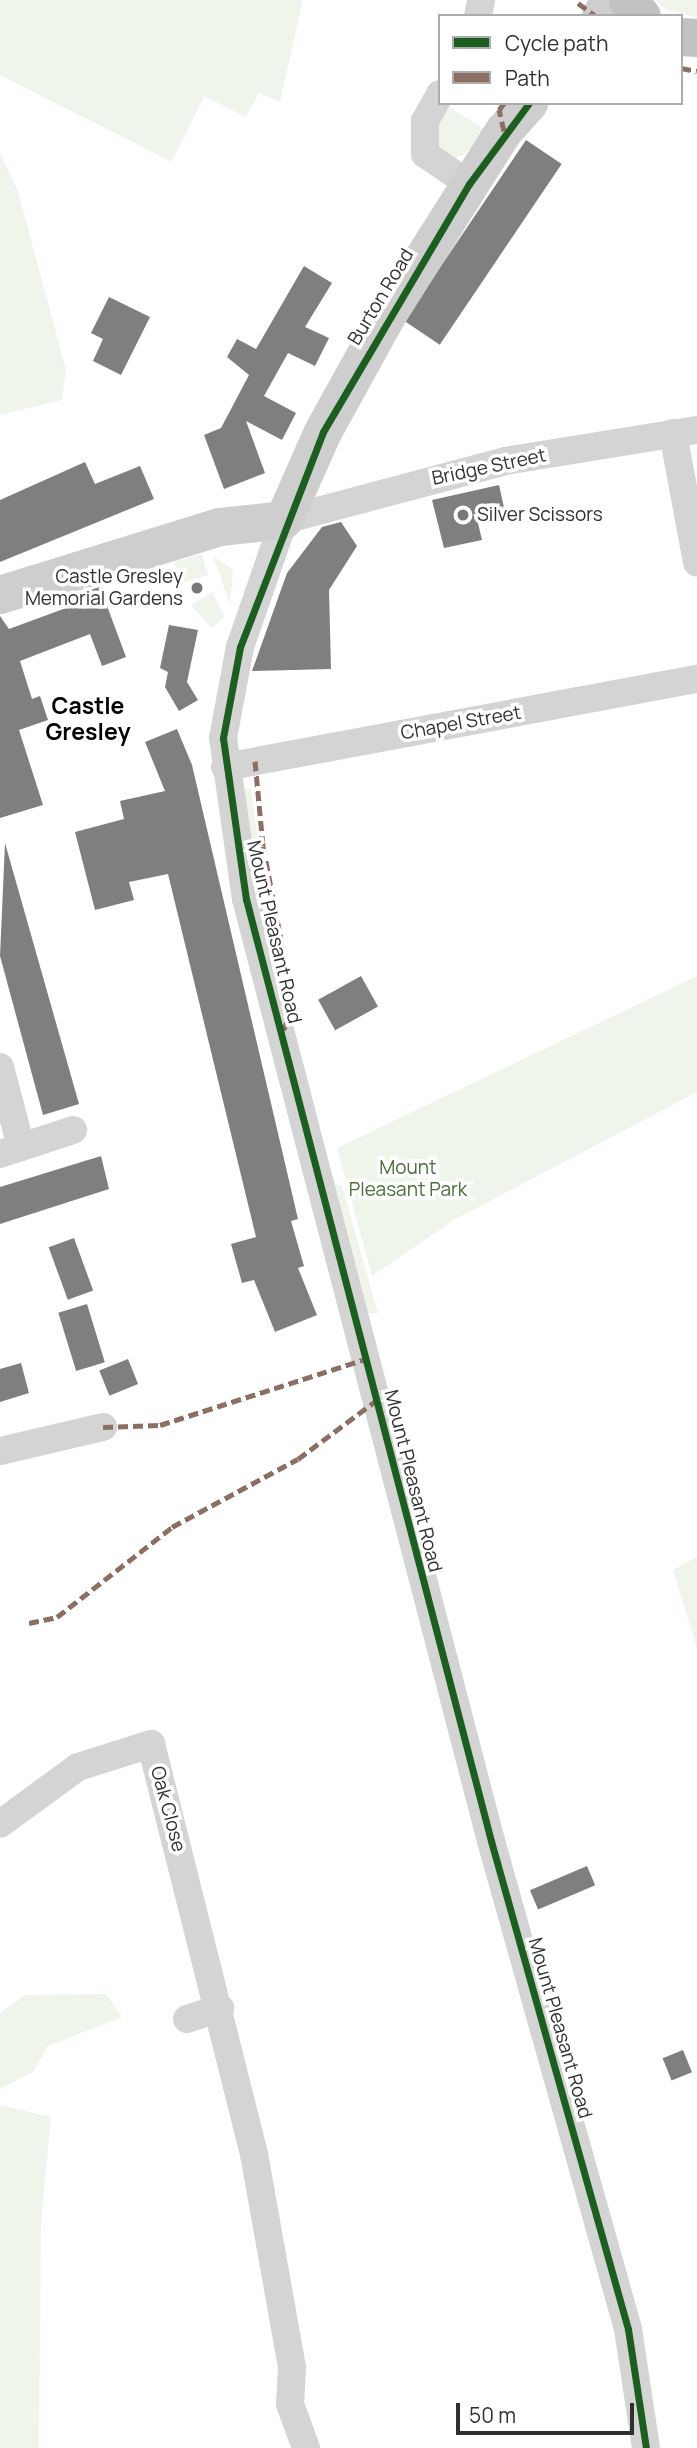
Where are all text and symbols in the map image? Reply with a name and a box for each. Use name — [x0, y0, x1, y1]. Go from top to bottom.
legend — [438, 14, 683, 105]
text: Cycle path — [505, 29, 608, 57]
text: Path — [505, 64, 550, 92]
street label: Burton Road — [343, 245, 419, 349]
street label: Bridge Street — [430, 444, 548, 490]
place label: Silver Scissors — [477, 504, 603, 526]
marker: Silver Scissors — [455, 507, 471, 523]
place label: Castle Gresley Memorial Gardens — [25, 566, 183, 610]
marker: Castle Gresley Memorial Gardens — [189, 580, 205, 596]
district label: Castle Gresley — [45, 691, 131, 745]
street label: Chapel Street — [399, 701, 523, 745]
street label: Mount Pleasant Road — [242, 838, 306, 1026]
park label: Mount Pleasant Park — [349, 1157, 467, 1201]
street label: Mount Pleasant Road — [379, 1388, 447, 1574]
street label: Oak Close — [146, 1764, 190, 1854]
street label: Mount Pleasant Road — [523, 1935, 597, 2121]
scale bar — [459, 2388, 638, 2432]
text: 50 m — [469, 2401, 516, 2429]

